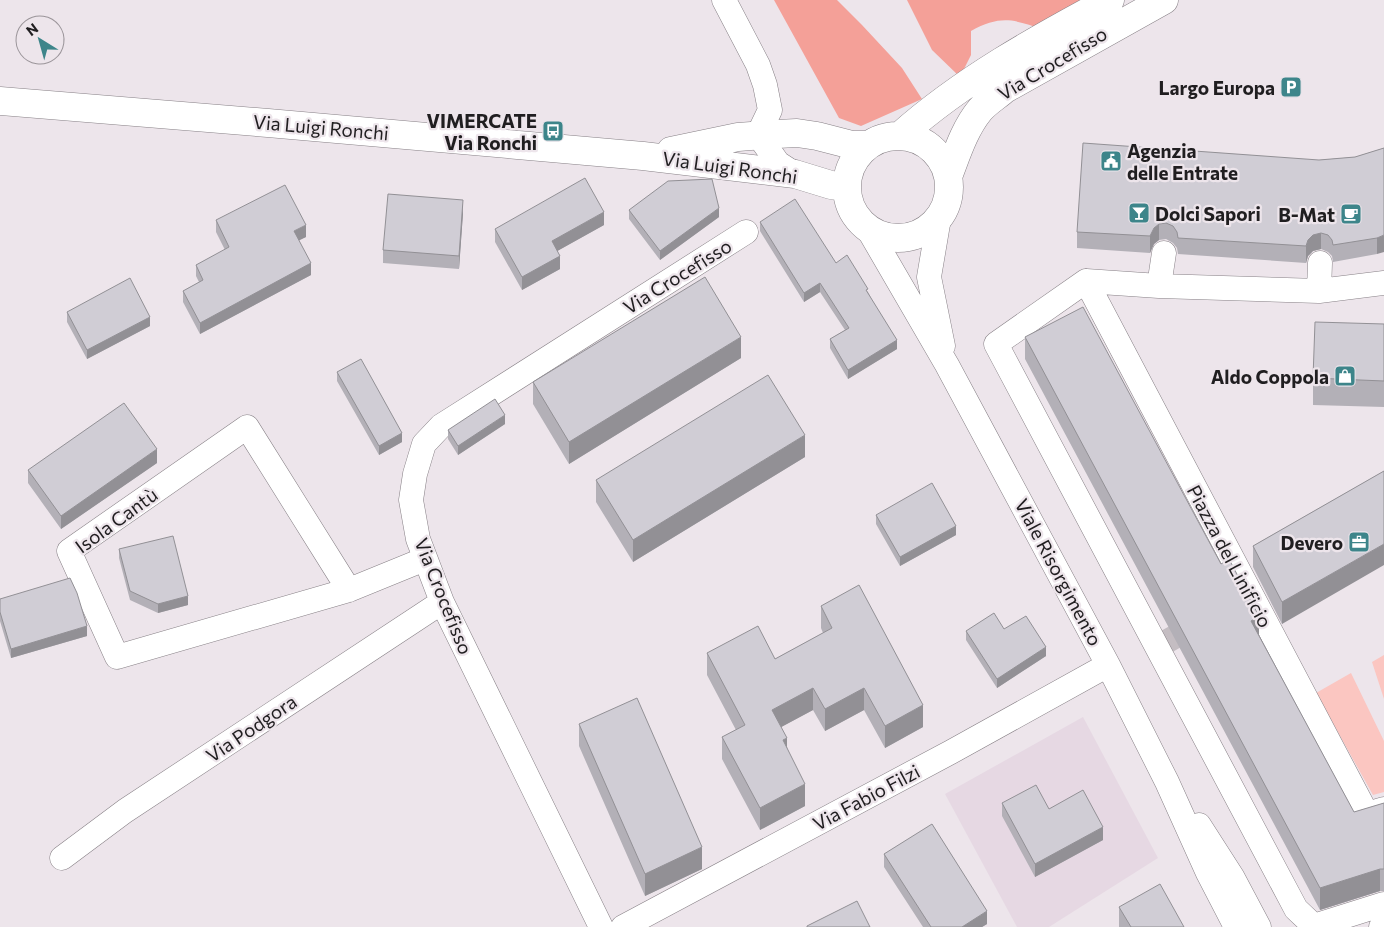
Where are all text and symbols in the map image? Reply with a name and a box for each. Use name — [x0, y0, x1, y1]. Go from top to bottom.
north arrow — [15, 15, 65, 65]
text: N — [23, 19, 41, 39]
street label: Via Crocefisso — [993, 21, 1111, 105]
parking icon: Largo Europa — [1279, 75, 1303, 99]
place label: Largo Europa — [1159, 76, 1275, 99]
place label: VIMERCATE Via Ronchi — [427, 109, 537, 154]
street label: Via Luigi Ronchi — [252, 110, 390, 144]
bus stop icon: VIMERCATE Via Ronchi — [541, 119, 565, 143]
place label: Agenzia delle Entrate — [1127, 139, 1238, 184]
street label: Via Luigi Ronchi — [661, 146, 799, 188]
public building icon: Agenzia delle Entrate — [1099, 149, 1123, 173]
bar icon: Dolci Sapori — [1127, 201, 1151, 225]
place label: Dolci Sapori — [1155, 202, 1261, 225]
cafe icon: B-Mat — [1339, 202, 1363, 226]
place label: B-Mat — [1278, 203, 1335, 226]
street label: Via Crocefisso — [619, 234, 735, 318]
shop icon: Aldo Coppola — [1333, 364, 1357, 388]
place label: Aldo Coppola — [1211, 365, 1329, 388]
street label: Piazza del Linificio — [1183, 481, 1277, 631]
street label: Isola Cantù — [70, 482, 162, 558]
street label: Viale Risorgimento — [1011, 495, 1107, 649]
office icon: Devero — [1347, 530, 1371, 554]
place label: Devero — [1281, 531, 1343, 554]
street label: Via Crocefisso — [410, 534, 478, 658]
street label: Via Podgora — [201, 689, 301, 767]
street label: Via Fabio Filzi — [809, 759, 923, 835]

